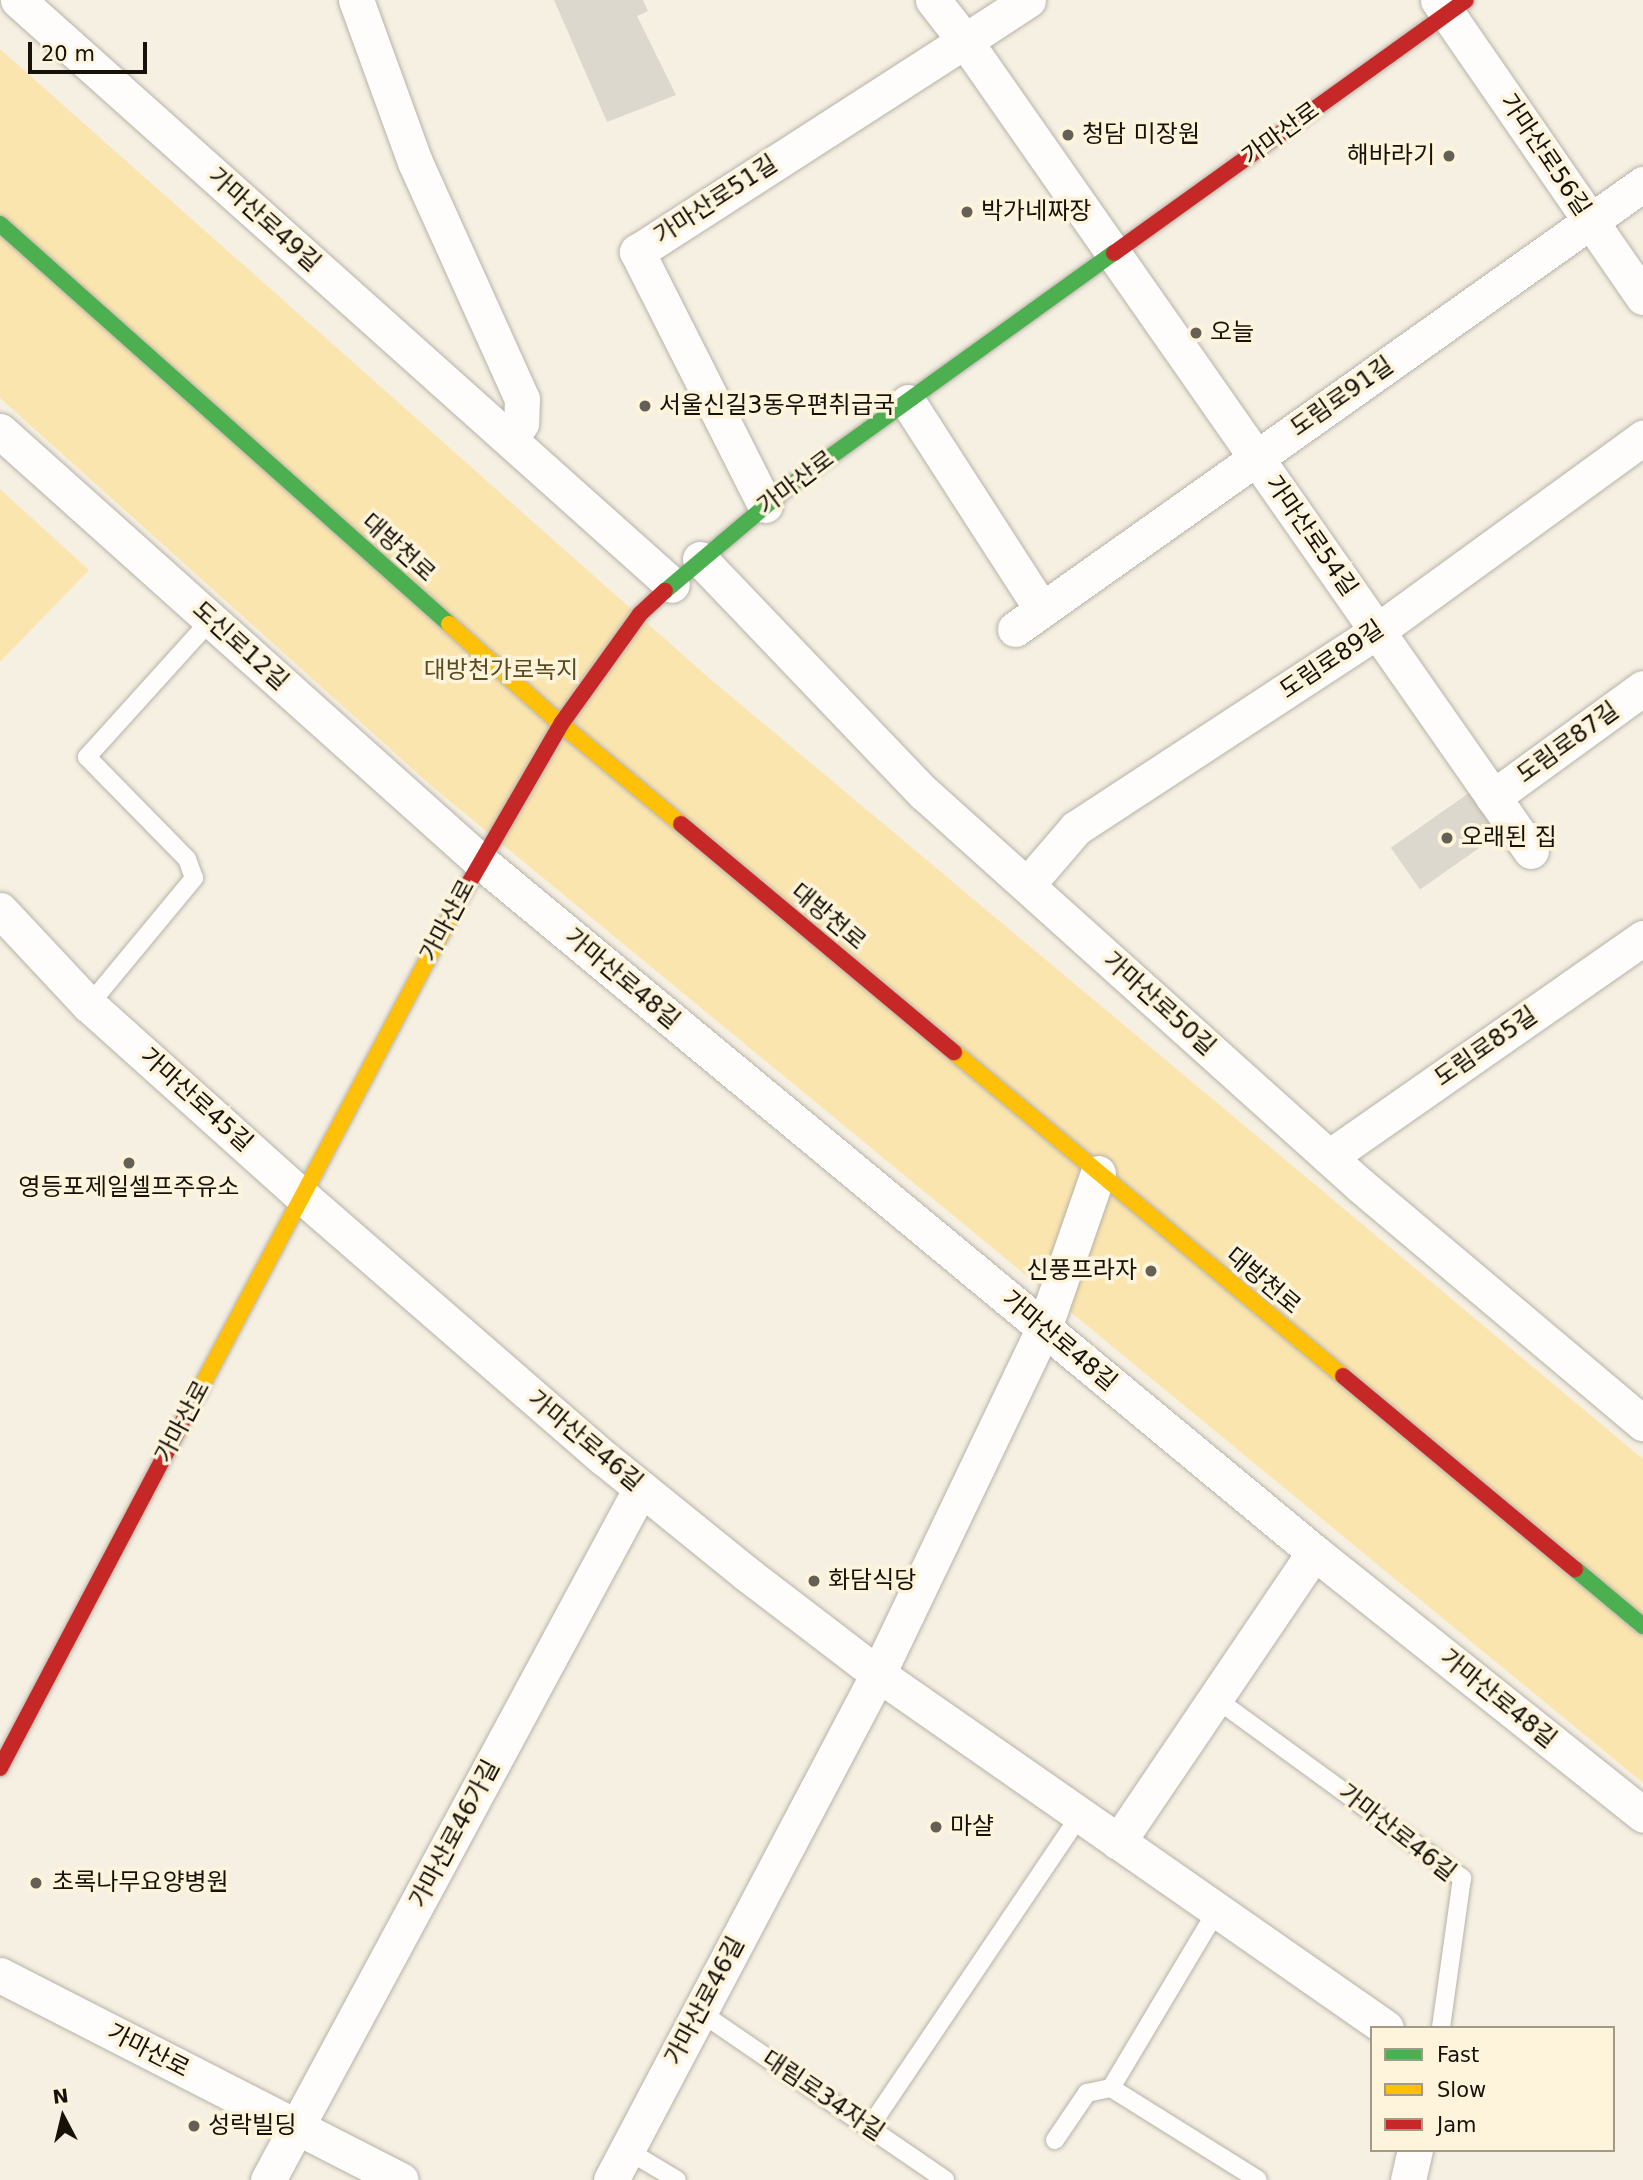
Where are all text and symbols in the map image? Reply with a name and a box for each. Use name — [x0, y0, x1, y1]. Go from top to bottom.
scale bar — [32, 28, 150, 72]
text: 20 m — [41, 42, 95, 66]
street label: 가마산로56길 — [1494, 89, 1596, 221]
street label: 가마산로 — [1237, 96, 1325, 172]
place label: 청담 미장원 — [1082, 121, 1200, 149]
marker: 청담 미장원 — [1060, 127, 1076, 143]
place label: 해바라기 — [1347, 142, 1435, 170]
marker: 해바라기 — [1441, 148, 1457, 164]
street label: 가마산로51길 — [649, 150, 783, 250]
street label: 가마산로49길 — [202, 162, 326, 278]
place label: 박가네짜장 — [981, 198, 1091, 226]
marker: 박가네짜장 — [959, 204, 975, 220]
place label: 오늘 — [1210, 319, 1254, 347]
marker: 오늘 — [1188, 325, 1204, 341]
street label: 도림로91길 — [1285, 351, 1399, 443]
place label: 서울신길3동우편취급국 — [659, 392, 895, 420]
marker: 서울신길3동우편취급국 — [637, 398, 653, 414]
street label: 가마산로 — [752, 445, 840, 521]
street label: 가마산로54길 — [1259, 470, 1363, 602]
street label: 대방천로 — [356, 508, 440, 588]
street label: 도신로12길 — [186, 596, 294, 696]
street label: 도림로89길 — [1275, 615, 1389, 705]
park label: 대방천가로녹지 — [424, 657, 578, 685]
street label: 도림로87길 — [1511, 696, 1625, 790]
place label: 오래된 집 — [1461, 824, 1557, 852]
marker: 오래된 집 — [1439, 830, 1455, 846]
street label: 가마산로 — [415, 875, 481, 967]
street label: 대방천로 — [785, 878, 871, 956]
street label: 가마산로48길 — [559, 923, 685, 1035]
street label: 가마산로50길 — [1097, 946, 1221, 1062]
street label: 도림로85길 — [1429, 1001, 1543, 1093]
street label: 가마산로45길 — [134, 1042, 258, 1158]
marker: 영등포제일셀프주유소 — [121, 1155, 137, 1171]
place label: 영등포제일셀프주유소 — [19, 1174, 239, 1202]
street label: 대방천로 — [1220, 1242, 1306, 1320]
place label: 신풍프라자 — [1027, 1257, 1137, 1285]
marker: 신풍프라자 — [1143, 1263, 1159, 1279]
street label: 가마산로48길 — [996, 1285, 1122, 1397]
street label: 가마산로 — [150, 1376, 216, 1468]
street label: 가마산로46길 — [522, 1385, 648, 1497]
place label: 화담식당 — [828, 1567, 916, 1595]
marker: 화담식당 — [806, 1573, 822, 1589]
street label: 가마산로48길 — [1434, 1643, 1562, 1755]
street label: 가마산로46가길 — [404, 1755, 506, 1913]
street label: 가마산로46길 — [1333, 1778, 1461, 1888]
place label: 마샬 — [950, 1813, 994, 1841]
marker: 마샬 — [928, 1819, 944, 1835]
place label: 초록나무요양병원 — [52, 1869, 229, 1897]
marker: 초록나무요양병원 — [26, 1873, 46, 1893]
street label: 가마산로46길 — [659, 1932, 751, 2070]
street label: 가마산로 — [102, 2018, 194, 2084]
legend — [1370, 2026, 1615, 2152]
text: Fast — [1437, 2043, 1479, 2067]
street label: 대림로34자길 — [757, 2045, 889, 2147]
text: Slow — [1437, 2078, 1486, 2102]
north arrow — [28, 2082, 98, 2152]
text: N — [51, 2084, 70, 2108]
place label: 성락빌딩 — [208, 2112, 296, 2140]
text: Jam — [1437, 2113, 1477, 2137]
marker: 성락빌딩 — [186, 2118, 202, 2134]

